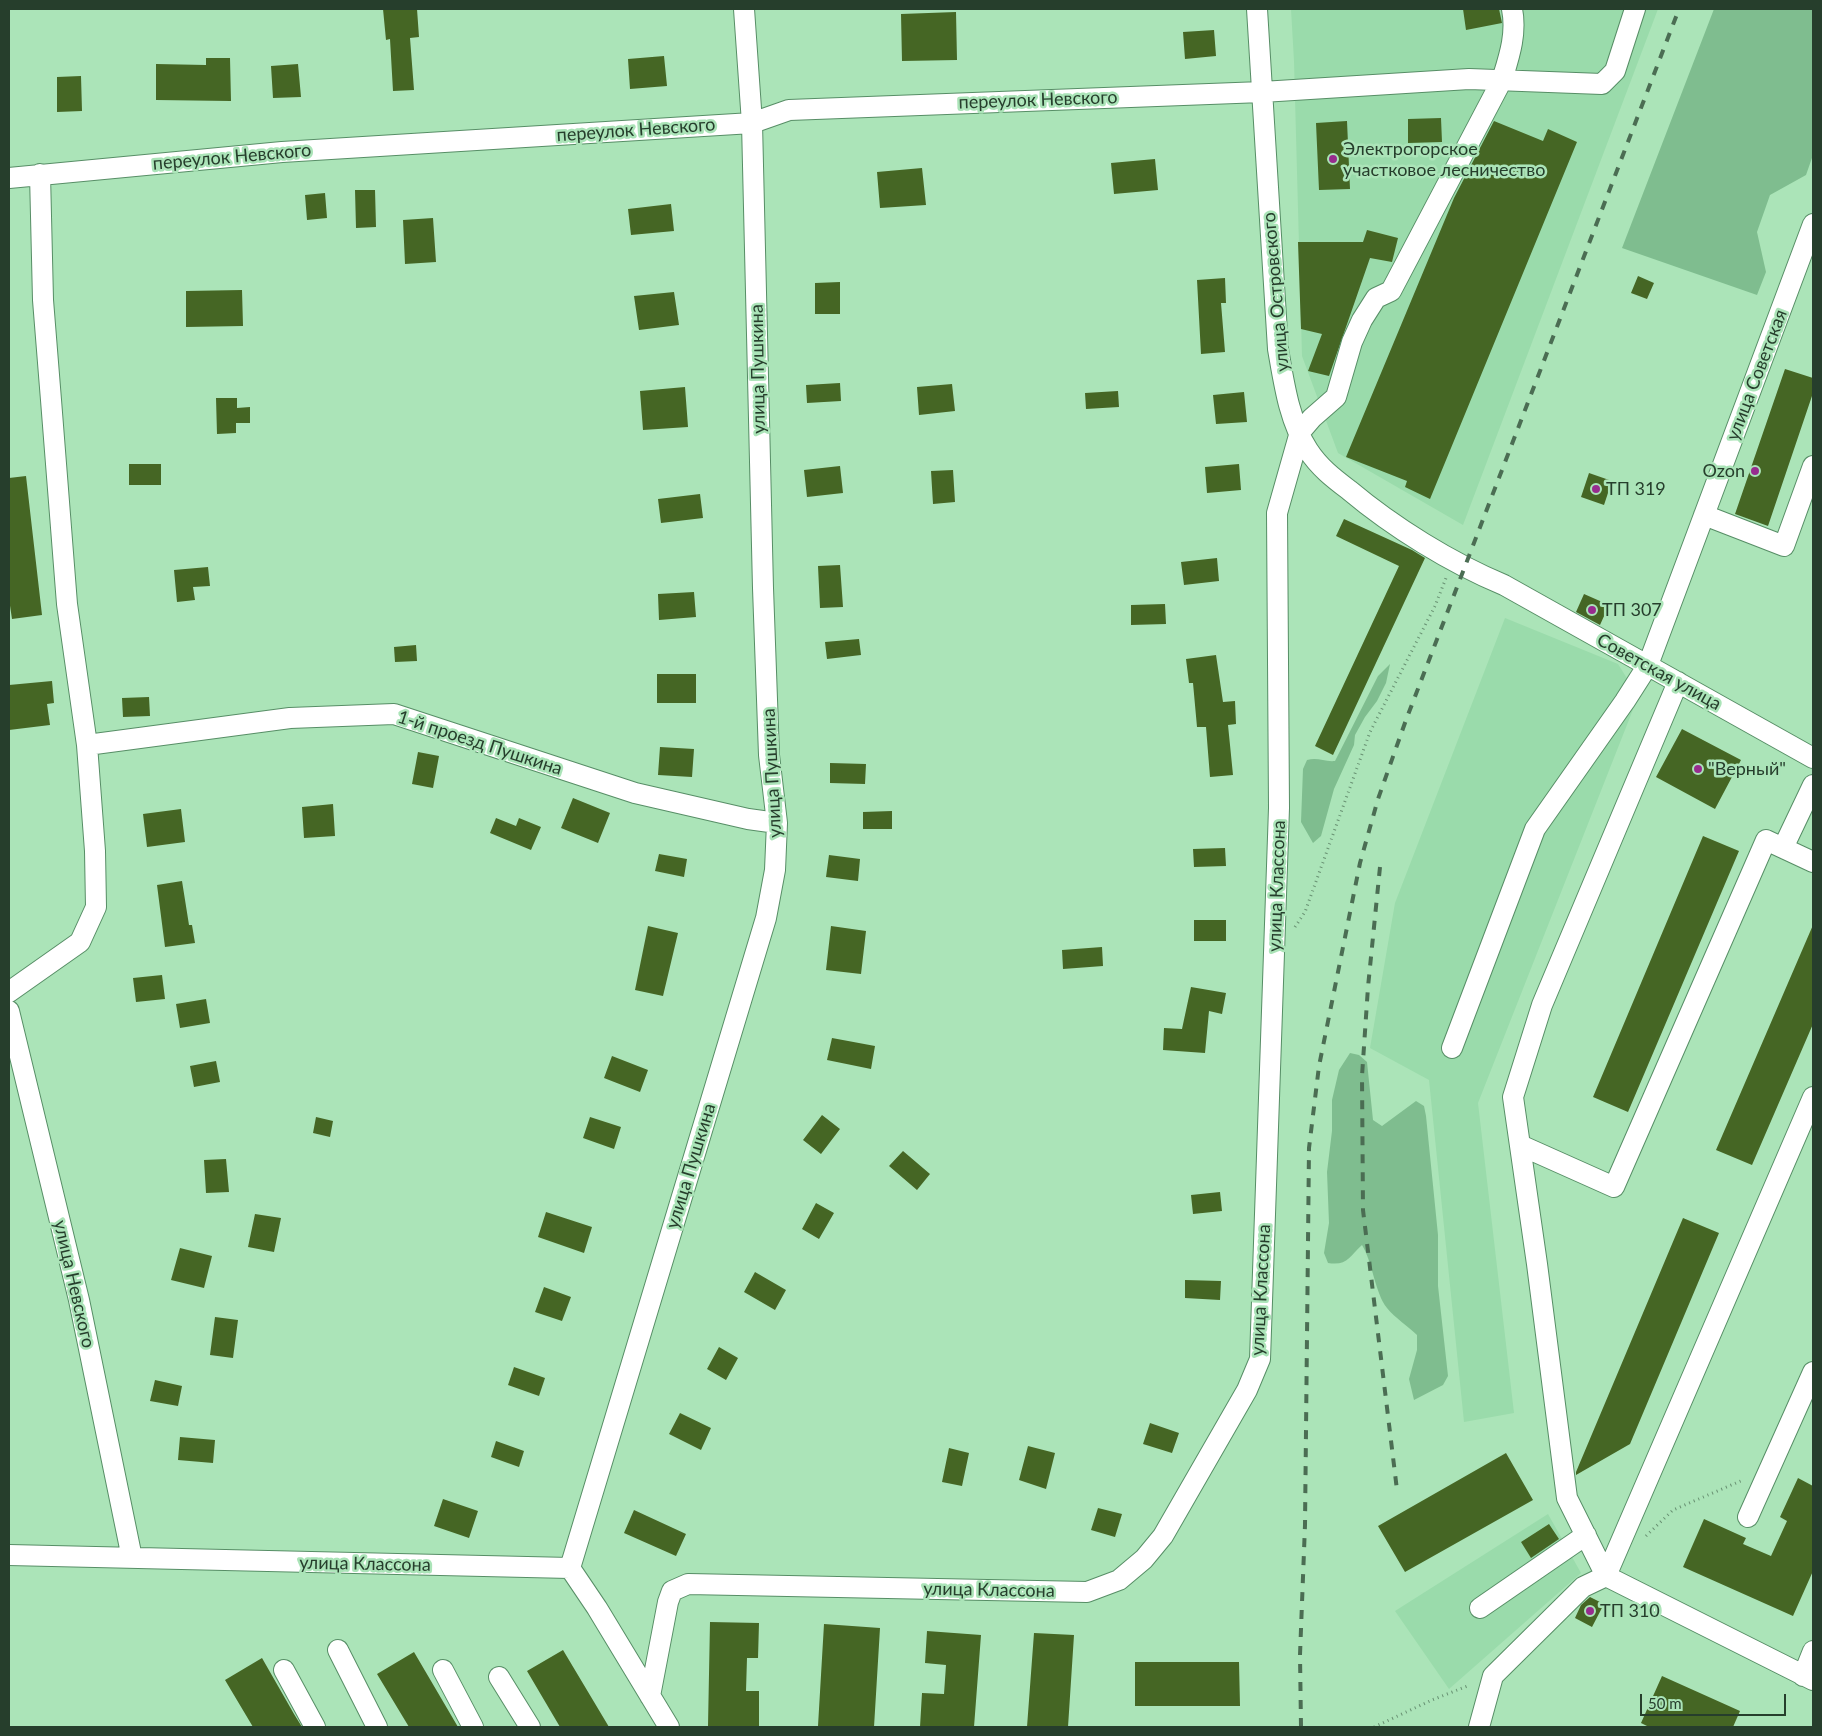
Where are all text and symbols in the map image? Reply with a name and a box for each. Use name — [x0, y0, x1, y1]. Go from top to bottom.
street label: переулок Невского — [958, 86, 1118, 114]
street label: переулок Невского — [556, 114, 716, 146]
place label: Электрогорское участковое лесничество — [1343, 138, 1545, 180]
street label: переулок Невского — [152, 139, 312, 175]
marker: Электрогорское участковое лесничество — [1327, 153, 1339, 165]
street label: улица Островского — [1258, 211, 1294, 373]
street label: улица Пушкина — [746, 304, 770, 434]
street label: улица Советская — [1722, 306, 1792, 444]
place label: Ozon — [1703, 460, 1745, 482]
marker: Ozon — [1749, 465, 1761, 477]
place label: ТП 319 — [1606, 478, 1666, 500]
marker: ТП 319 — [1590, 483, 1602, 495]
place label: ТП 307 — [1602, 599, 1662, 621]
marker: ТП 307 — [1586, 604, 1598, 616]
street label: Советская улица — [1593, 629, 1725, 715]
street label: 1-й проезд Пушкина — [395, 706, 565, 780]
street label: улица Пушкина — [758, 708, 786, 838]
place label: "Верный" — [1708, 758, 1786, 780]
marker: "Верный" — [1692, 763, 1704, 775]
street label: улица Классона — [1264, 820, 1290, 952]
street label: улица Пушкина — [662, 1101, 720, 1231]
street label: улица Невского — [49, 1218, 99, 1350]
street label: улица Классона — [1247, 1224, 1275, 1356]
street label: улица Классона — [299, 1552, 431, 1576]
street label: улица Классона — [923, 1578, 1055, 1602]
place label: ТП 310 — [1600, 1600, 1660, 1622]
marker: ТП 310 — [1584, 1605, 1596, 1617]
scale bar — [1642, 1684, 1788, 1716]
text: 50 m — [1648, 1694, 1682, 1712]

